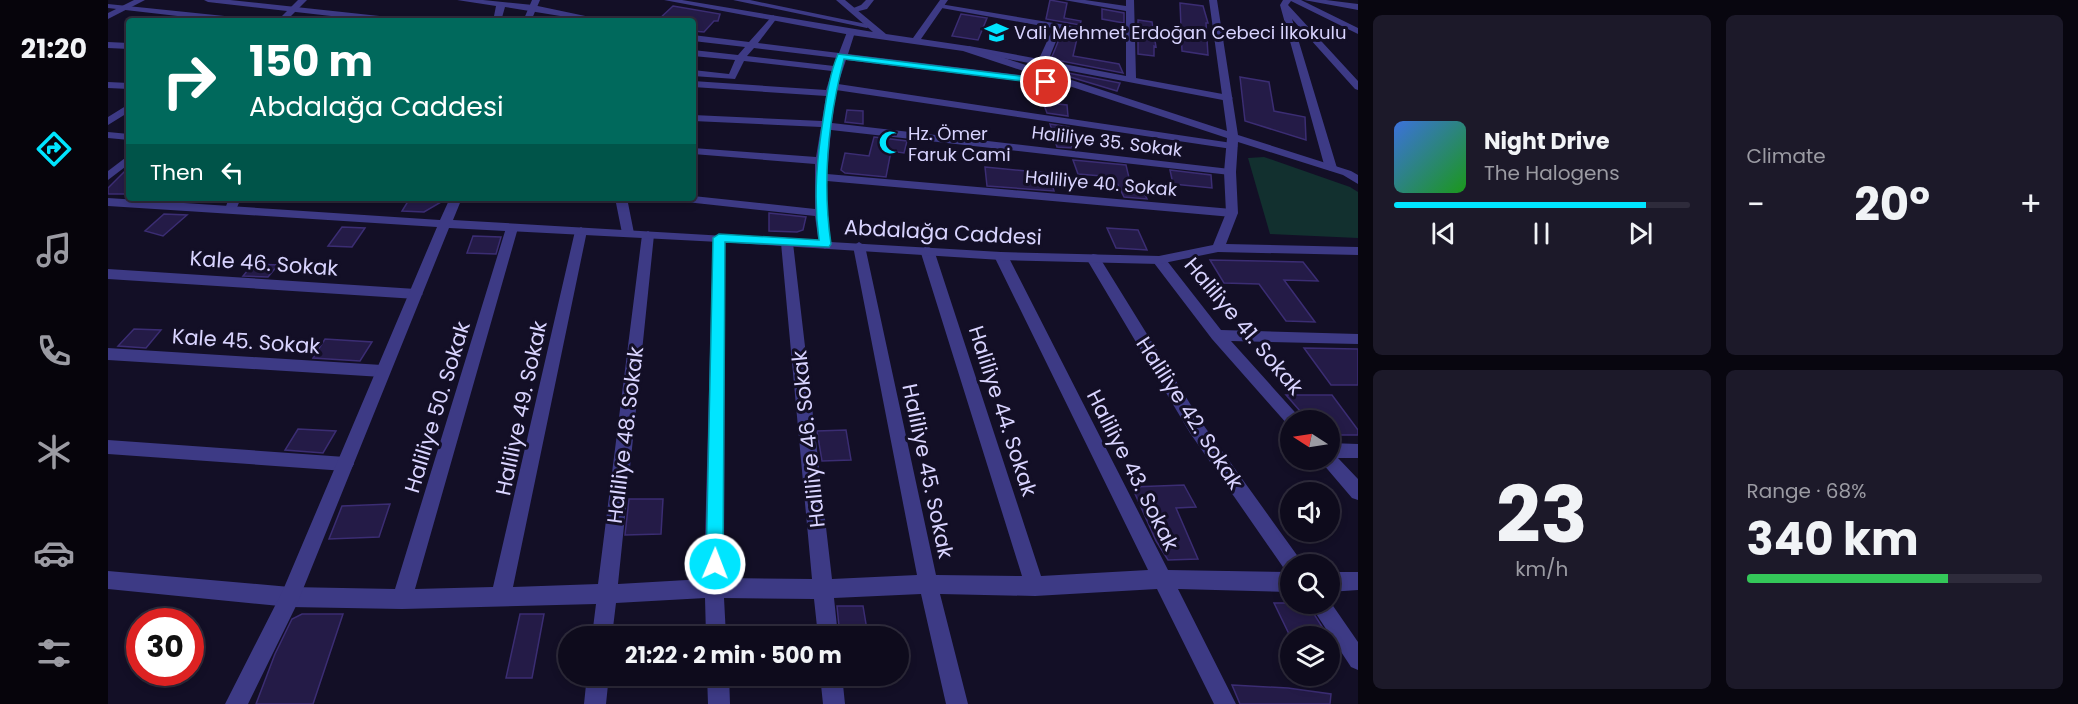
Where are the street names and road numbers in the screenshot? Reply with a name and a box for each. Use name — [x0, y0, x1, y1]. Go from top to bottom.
street label: Haliliye 35. Sokak — [1030, 119, 1185, 163]
street label: Haliliye 40. Sokak — [1024, 164, 1179, 202]
street label: Abdalağa Caddesi — [843, 212, 1043, 252]
street label: Kale 46. Sokak — [189, 243, 339, 283]
street label: Haliliye 41. Sokak — [1178, 251, 1310, 401]
street label: Haliliye 50. Sokak — [397, 318, 477, 496]
street label: Haliliye 49. Sokak — [488, 318, 554, 498]
street label: Kale 45. Sokak — [171, 321, 321, 361]
street label: Haliliye 44. Sokak — [962, 322, 1044, 500]
street label: Haliliye 42. Sokak — [1130, 331, 1250, 495]
street label: Haliliye 48. Sokak — [600, 345, 650, 525]
street label: Haliliye 46. Sokak — [784, 349, 832, 529]
street label: Haliliye 45. Sokak — [895, 381, 961, 561]
street label: Haliliye 43. Sokak — [1080, 385, 1186, 556]

